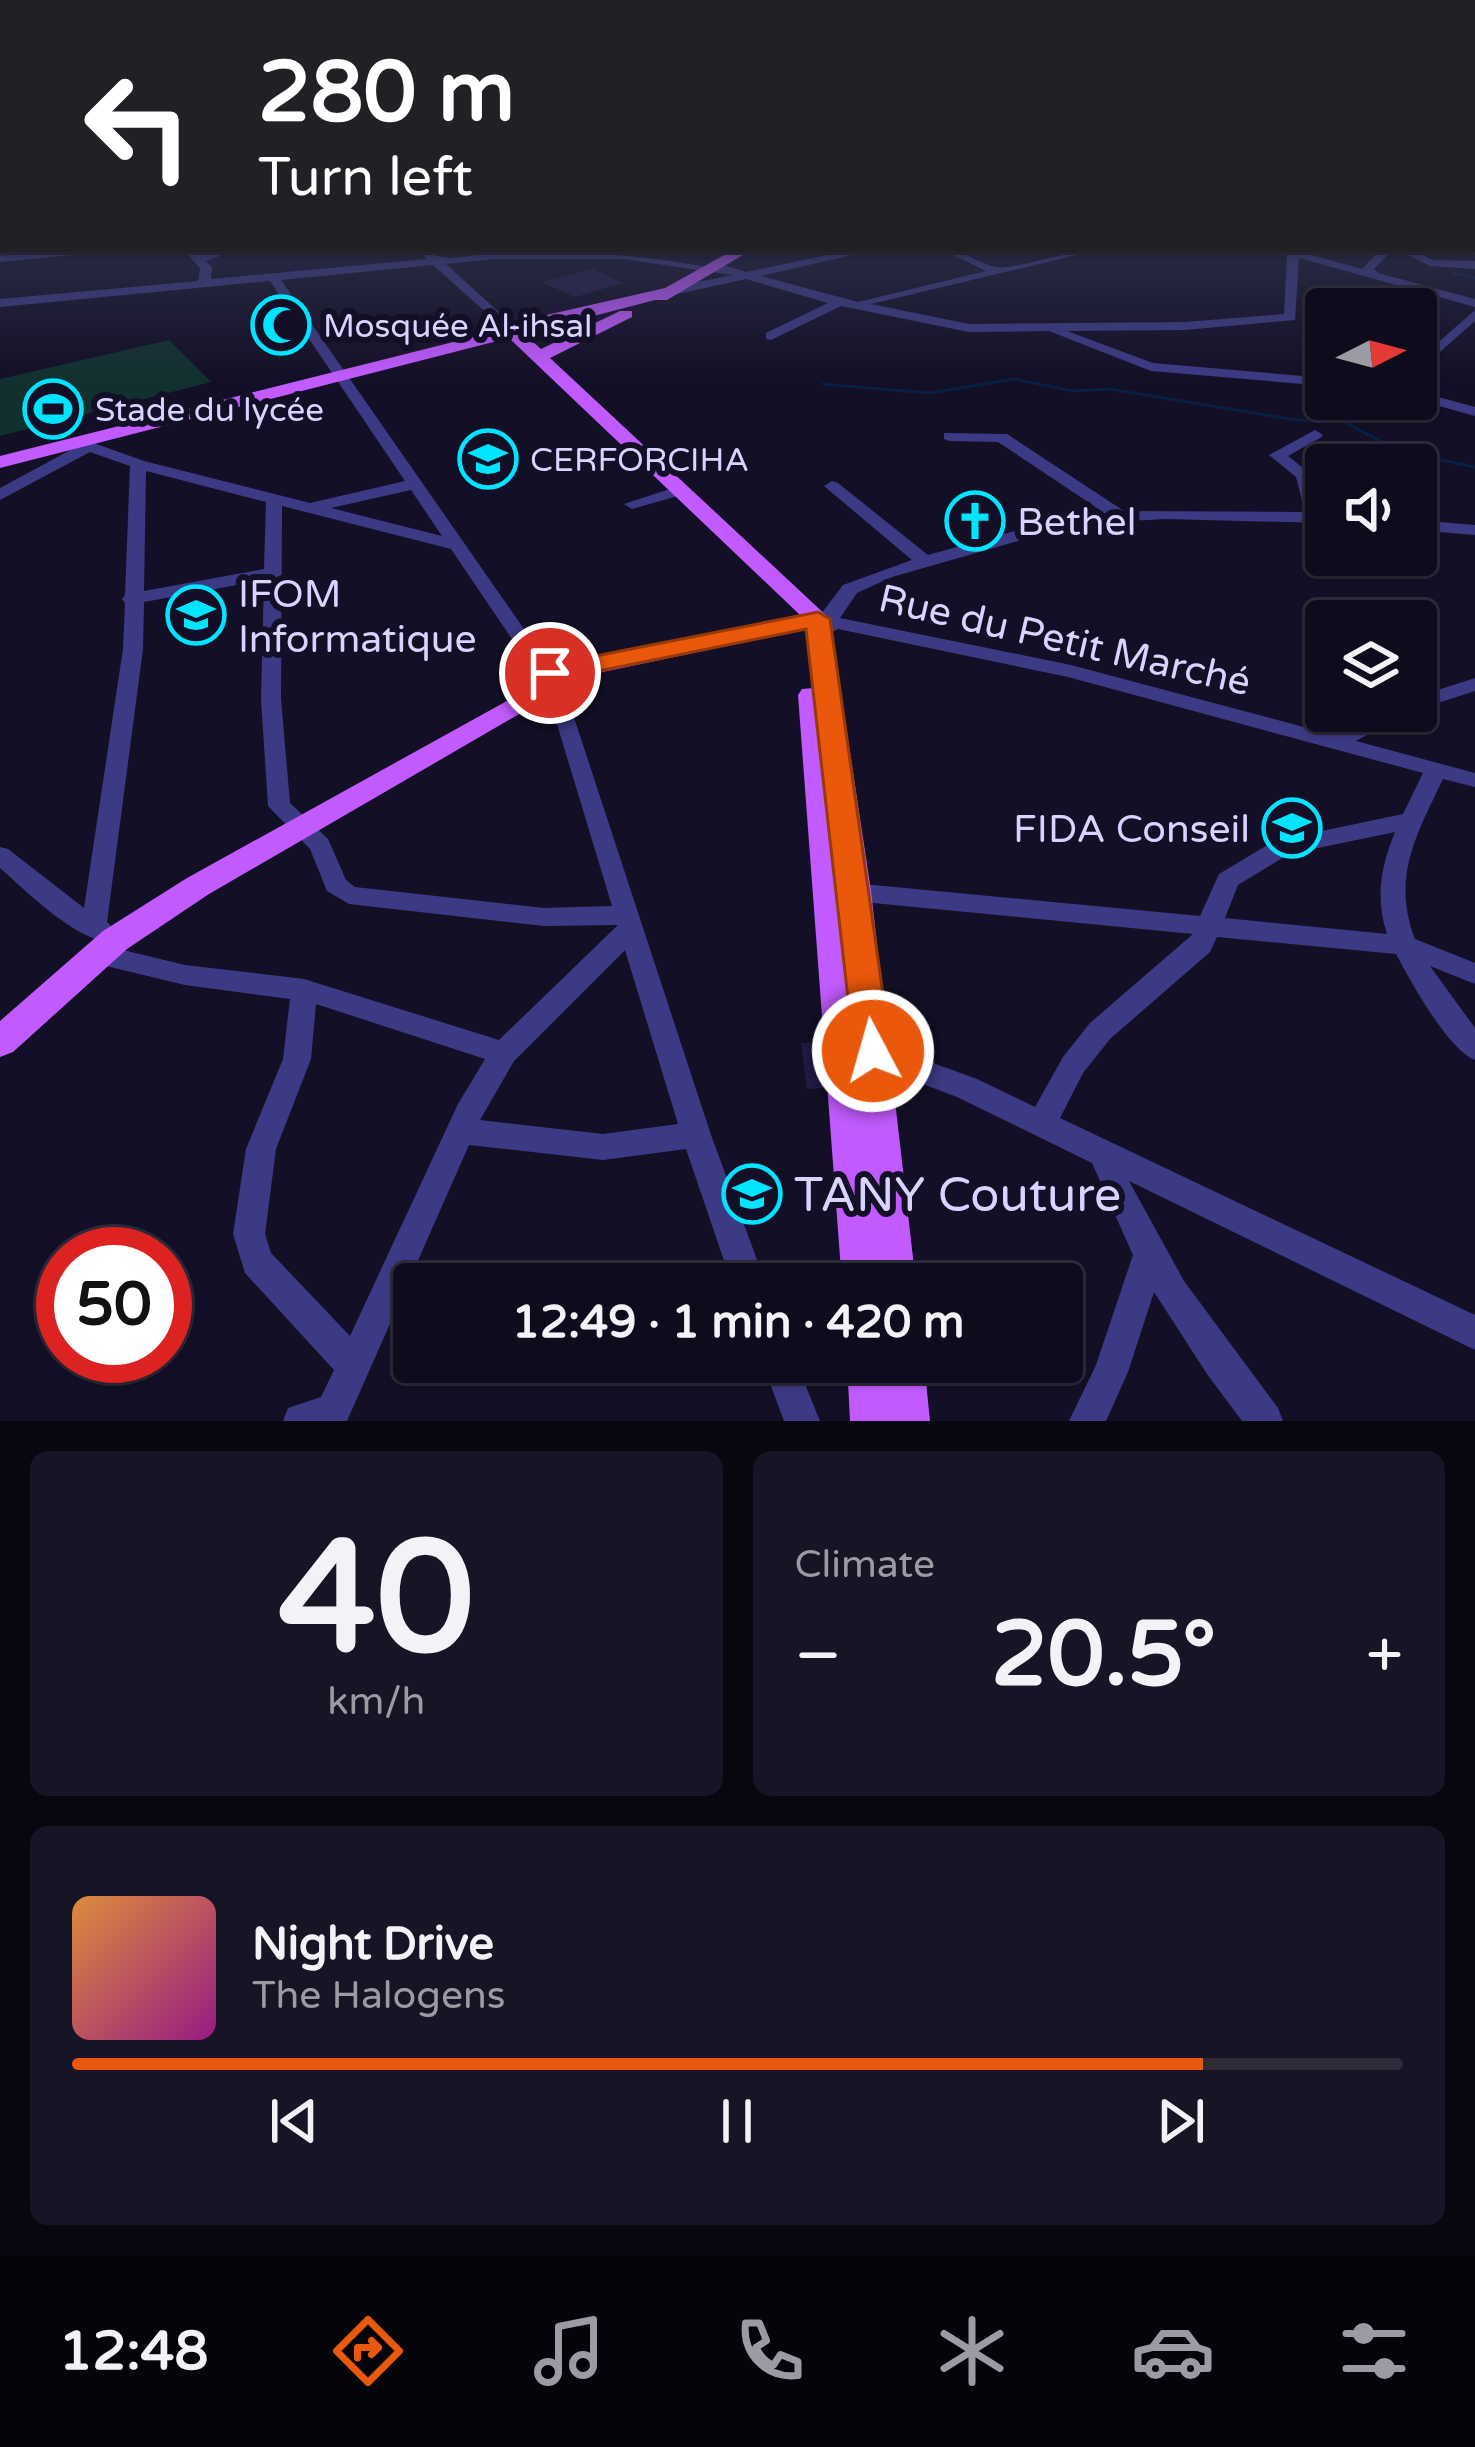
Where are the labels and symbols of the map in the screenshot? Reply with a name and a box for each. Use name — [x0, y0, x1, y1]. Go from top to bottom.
north arrow — [1305, 288, 1437, 420]
mosque icon: Mosquée Al-ihsaI — [250, 294, 312, 356]
place label: Mosquée Al-ihsaI — [323, 307, 593, 346]
sports icon: Stade du lycée — [22, 378, 84, 440]
place label: Stade du lycée — [95, 391, 324, 430]
school or university icon: CERFORCIHA — [457, 428, 519, 490]
place label: CERFORCIHA — [530, 441, 749, 480]
church icon: Bethel — [944, 490, 1006, 552]
place label: Bethel — [1017, 499, 1136, 546]
place label: IFOM Informatique — [238, 571, 477, 663]
street label: Rue du Petit Marché — [874, 575, 1255, 706]
school or university icon: IFOM Informatique — [165, 584, 227, 646]
pin — [499, 622, 601, 724]
school or university icon: FIDA Conseil — [1261, 797, 1323, 859]
place label: FIDA Conseil — [1013, 806, 1250, 853]
position arrow — [810, 988, 936, 1114]
school or university icon: TANY Couture — [721, 1163, 783, 1225]
place label: TANY Couture — [794, 1167, 1121, 1225]
speed limit sign: 50 — [36, 1227, 192, 1383]

